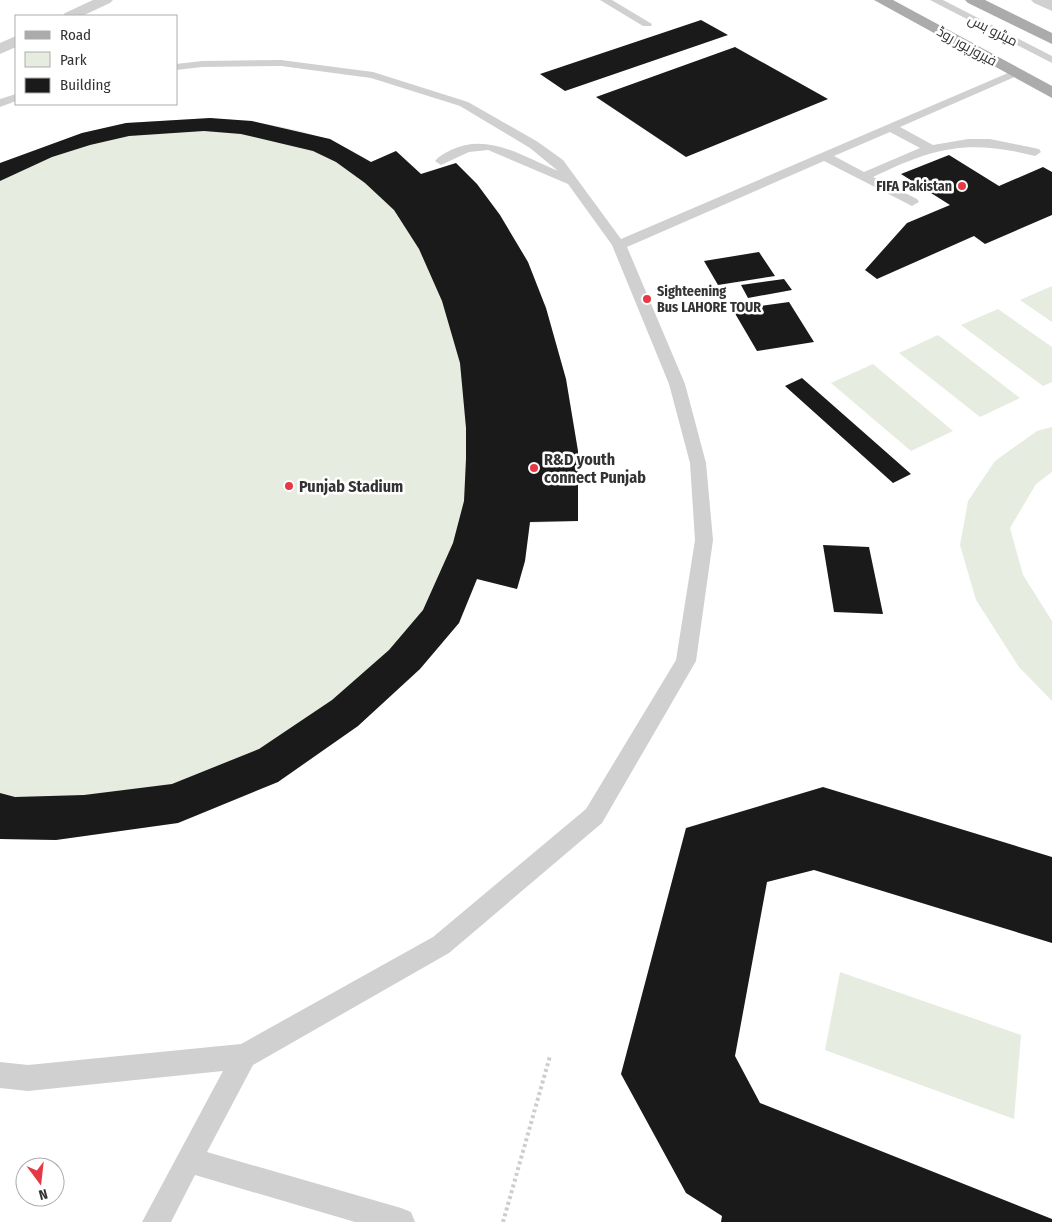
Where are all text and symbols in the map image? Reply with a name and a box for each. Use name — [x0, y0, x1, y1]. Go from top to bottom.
street label: میٹرو بس — [965, 11, 1020, 50]
legend — [15, 15, 178, 105]
street label: فیروزپور روڈ — [933, 23, 1000, 71]
text: Road — [60, 26, 91, 44]
text: Park — [60, 51, 87, 69]
text: Building — [60, 76, 111, 94]
place label: FIFA Pakistan — [876, 178, 952, 195]
marker: FIFA Pakistan — [956, 180, 968, 192]
place label: Sighteening Bus LAHORE TOUR — [657, 283, 761, 316]
marker: Sighteening Bus LAHORE TOUR — [641, 293, 653, 305]
place label: R&D youth connect Punjab — [544, 450, 646, 487]
marker: R&D youth connect Punjab — [528, 462, 540, 474]
place label: Punjab Stadium — [299, 477, 403, 496]
marker: Punjab Stadium — [283, 480, 295, 492]
north arrow — [15, 1157, 65, 1207]
text: N — [37, 1185, 49, 1203]

